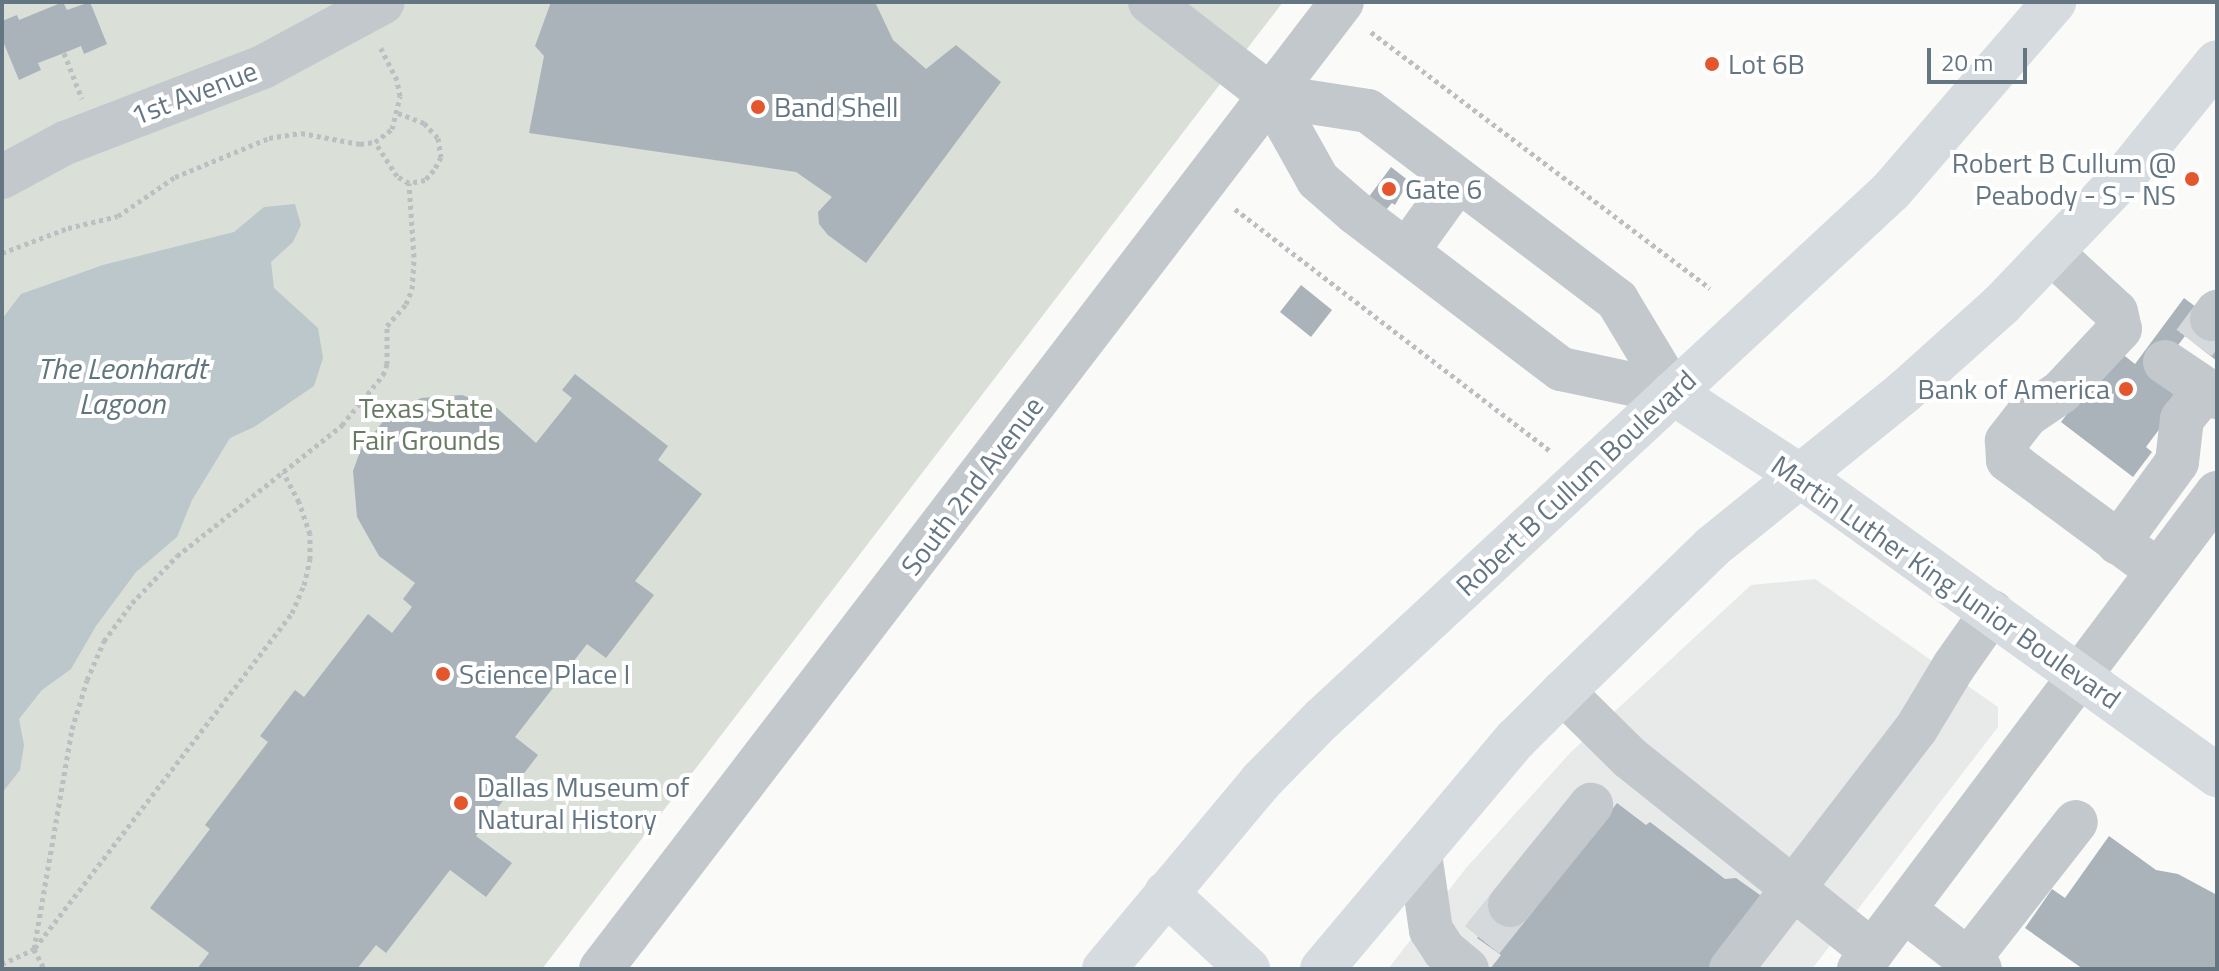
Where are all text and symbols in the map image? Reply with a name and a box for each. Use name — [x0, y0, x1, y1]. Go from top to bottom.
scale bar — [1931, 32, 2031, 82]
text: 20 m — [1941, 44, 1993, 80]
place label: Lot 6B — [1728, 47, 1805, 81]
street label: 1st Avenue — [126, 54, 262, 132]
marker: Lot 6B — [1703, 55, 1721, 73]
place label: Band Shell — [774, 90, 899, 124]
marker: Band Shell — [749, 98, 767, 116]
place label: Robert B Cullum @ Peabody - S - NS — [1952, 146, 2176, 212]
marker: Robert B Cullum @ Peabody - S - NS — [2183, 170, 2201, 188]
place label: Gate 6 — [1405, 172, 1482, 206]
marker: Gate 6 — [1380, 180, 1398, 198]
water label: The Leonhardt Lagoon — [37, 350, 207, 420]
street label: Robert B Cullum Boulevard — [1449, 363, 1703, 603]
place label: Bank of America — [1918, 372, 2110, 406]
marker: Bank of America — [2117, 380, 2135, 398]
street label: South 2nd Avenue — [894, 390, 1050, 582]
park label: Texas State Fair Grounds — [352, 391, 500, 457]
street label: Martin Luther King Junior Boulevard — [1765, 448, 2127, 716]
place label: Science Place I — [459, 657, 630, 691]
marker: Science Place I — [434, 665, 452, 683]
place label: Dallas Museum of Natural History — [477, 770, 689, 836]
marker: Dallas Museum of Natural History — [452, 794, 470, 812]

